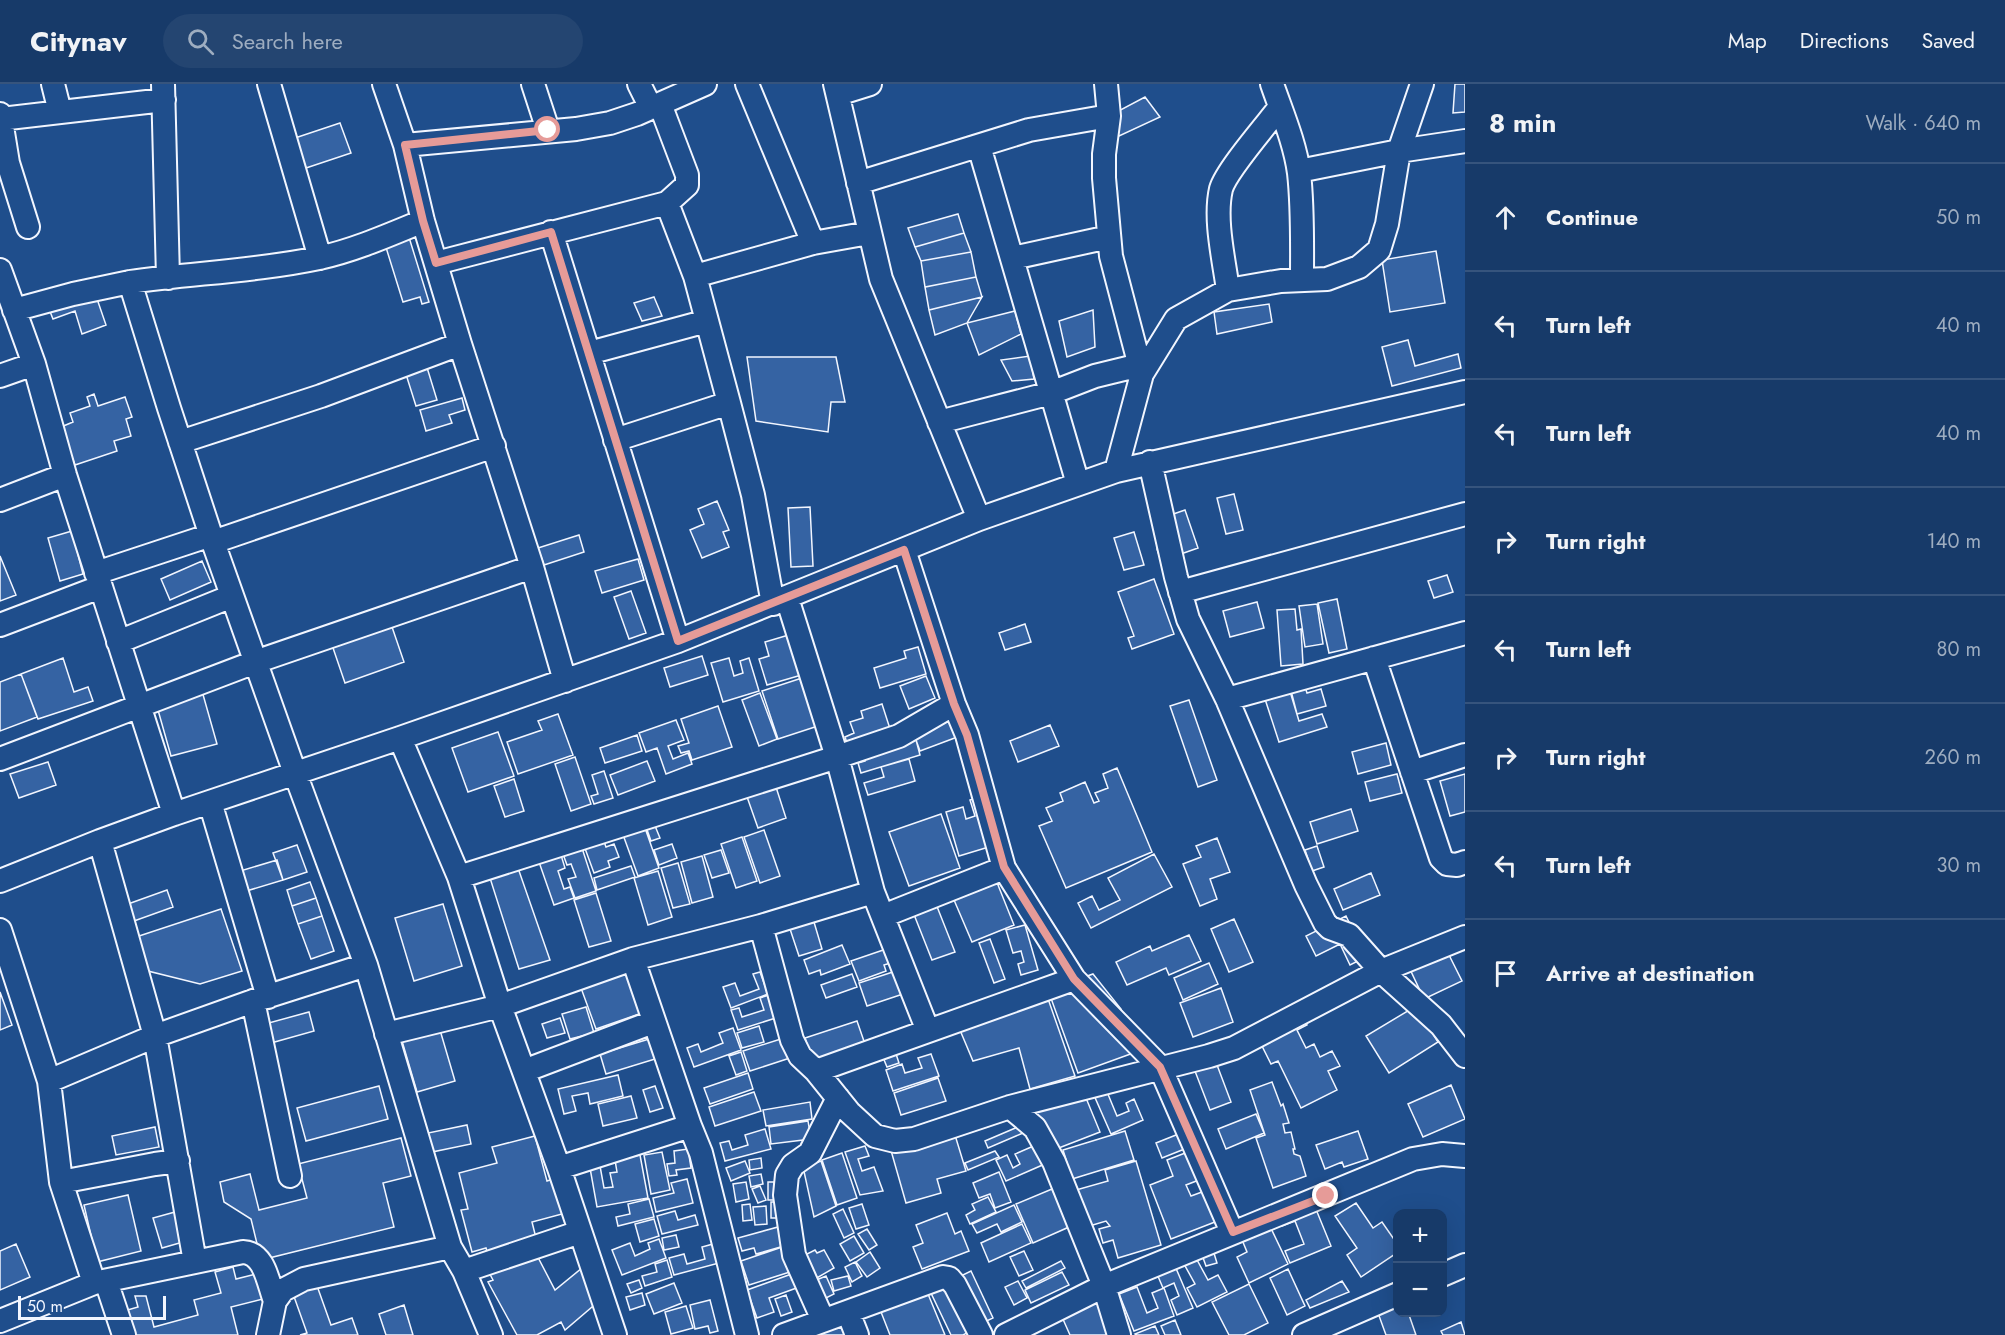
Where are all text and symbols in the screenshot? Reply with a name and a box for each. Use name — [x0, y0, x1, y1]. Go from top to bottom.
search box — [163, 14, 583, 68]
text: Citynav — [30, 21, 127, 62]
icon: search — [184, 25, 217, 58]
text: Search here — [232, 25, 343, 57]
text: Map — [1728, 26, 1767, 56]
text: Directions — [1800, 26, 1889, 56]
text: Saved — [1922, 26, 1975, 56]
text: 8 min — [1489, 104, 1557, 142]
text: Walk · 640 m — [1865, 109, 1981, 138]
route start — [534, 116, 560, 142]
icon: ahead — [1489, 201, 1522, 234]
text: Continue — [1546, 201, 1638, 233]
text: 50 m — [1936, 203, 1981, 232]
icon: left — [1489, 309, 1522, 342]
text: Turn left — [1546, 309, 1631, 341]
text: 40 m — [1936, 311, 1981, 340]
icon: left — [1489, 417, 1522, 450]
text: Turn left — [1546, 417, 1631, 449]
text: 40 m — [1936, 419, 1981, 448]
icon: right — [1489, 525, 1522, 558]
text: Turn right — [1546, 525, 1646, 557]
text: 140 m — [1927, 527, 1981, 556]
icon: left — [1489, 633, 1522, 666]
text: Turn left — [1546, 633, 1631, 665]
text: 80 m — [1936, 635, 1981, 664]
icon: right — [1489, 741, 1522, 774]
text: Turn right — [1546, 741, 1646, 773]
text: 260 m — [1925, 743, 1981, 772]
icon: left — [1489, 849, 1522, 882]
text: Turn left — [1546, 849, 1631, 881]
text: 30 m — [1936, 851, 1981, 880]
icon: arrive — [1489, 957, 1522, 990]
text: Arrive at destination — [1546, 957, 1755, 989]
route end — [1312, 1182, 1338, 1208]
map controls — [1393, 1209, 1447, 1317]
button: + — [1393, 1209, 1447, 1263]
button: − — [1393, 1263, 1447, 1317]
scale bar — [18, 1293, 166, 1320]
text: 50 m — [27, 1295, 63, 1318]

